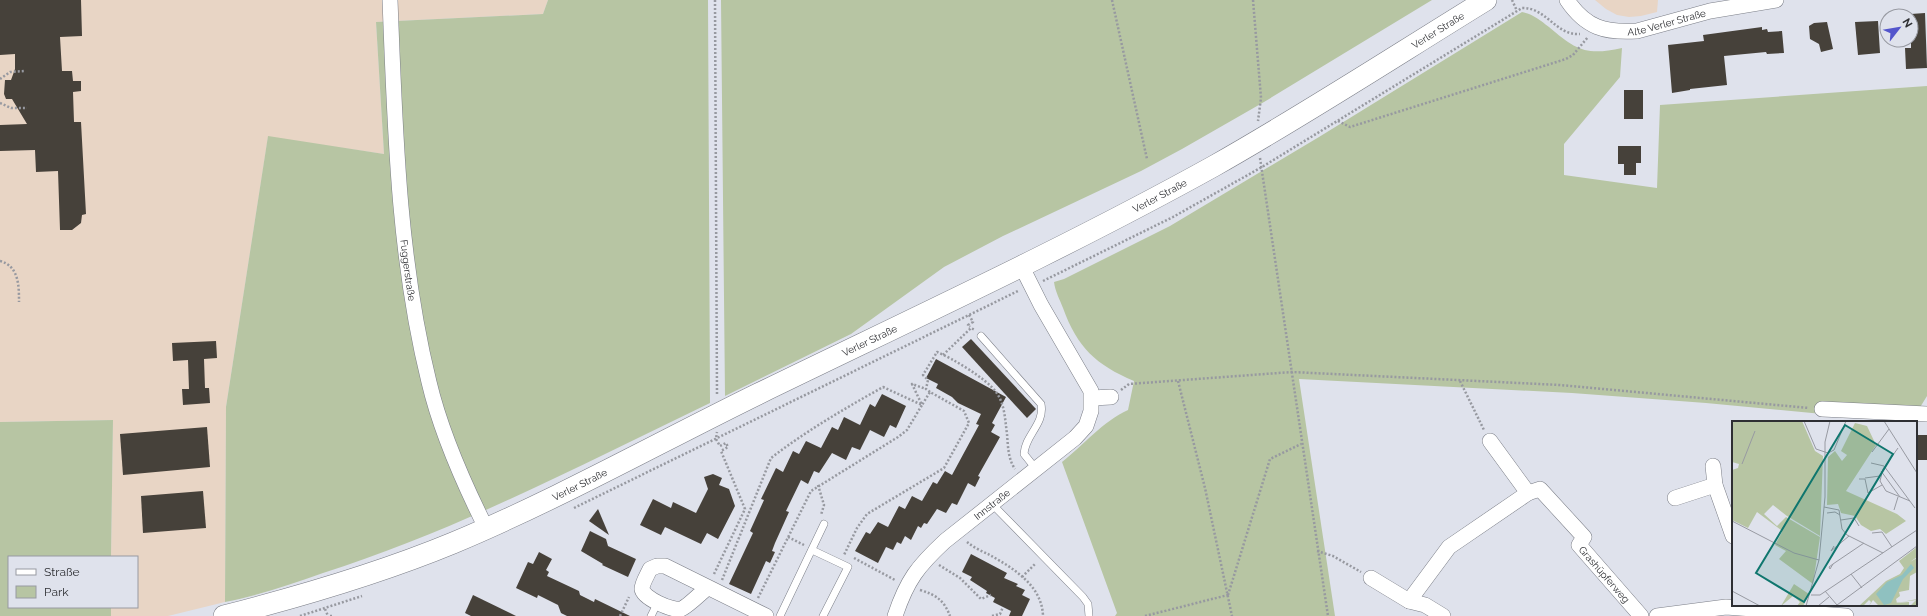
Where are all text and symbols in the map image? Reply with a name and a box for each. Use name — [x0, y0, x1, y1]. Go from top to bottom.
street label: Alte Verler Straße — [1627, 7, 1707, 37]
north arrow — [1879, 8, 1919, 48]
street label: Verler Straße — [1410, 9, 1466, 50]
text: N — [1899, 16, 1915, 30]
street label: Verler Straße — [1131, 177, 1189, 214]
street label: Fuggerstraße — [399, 239, 418, 302]
street label: Verler Straße — [840, 322, 899, 358]
inset map — [1732, 421, 1917, 606]
street label: Verler Straße — [550, 466, 609, 502]
street label: Innstraße — [972, 486, 1012, 522]
street label: Grashüpferweg — [1577, 544, 1632, 605]
legend — [8, 556, 138, 608]
text: Straße — [44, 565, 80, 579]
text: Park — [44, 585, 69, 599]

